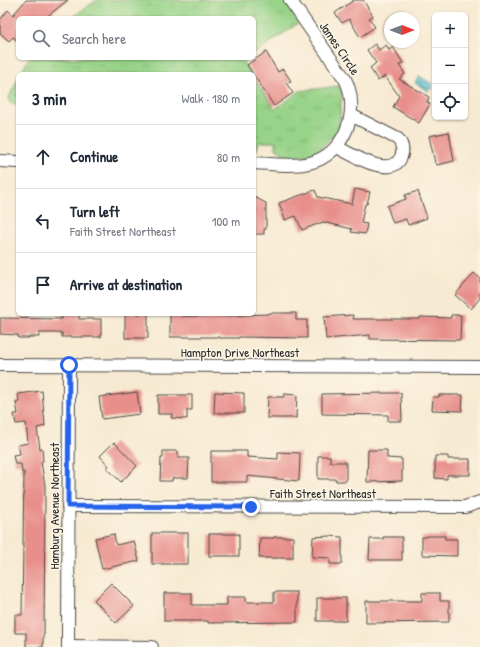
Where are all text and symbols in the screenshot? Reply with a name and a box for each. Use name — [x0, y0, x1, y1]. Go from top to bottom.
north arrow — [384, 12, 420, 48]
map controls — [432, 12, 468, 120]
button: + — [432, 12, 468, 48]
search box — [16, 16, 256, 60]
street label: James Circle — [316, 18, 364, 78]
icon: search — [30, 27, 52, 49]
text: Search here — [62, 28, 126, 49]
button: − — [432, 48, 468, 84]
button: locate — [432, 84, 468, 120]
text: 3 min — [32, 87, 67, 110]
text: Walk · 180 m — [181, 89, 240, 107]
icon: ahead — [32, 146, 54, 168]
text: Continue — [70, 146, 118, 167]
text: 80 m — [217, 148, 240, 166]
text: Turn left — [70, 201, 120, 222]
icon: left — [32, 210, 54, 232]
text: 100 m — [212, 212, 240, 230]
text: Faith Street Northeast — [70, 222, 176, 240]
icon: arrive — [32, 274, 54, 296]
text: Arrive at destination — [70, 274, 182, 295]
street label: Hampton Drive Northeast — [181, 343, 300, 361]
route start — [60, 356, 78, 374]
street label: Hamburg Avenue Northeast — [45, 442, 63, 570]
street label: Faith Street Northeast — [269, 484, 376, 502]
route end — [242, 498, 260, 516]

